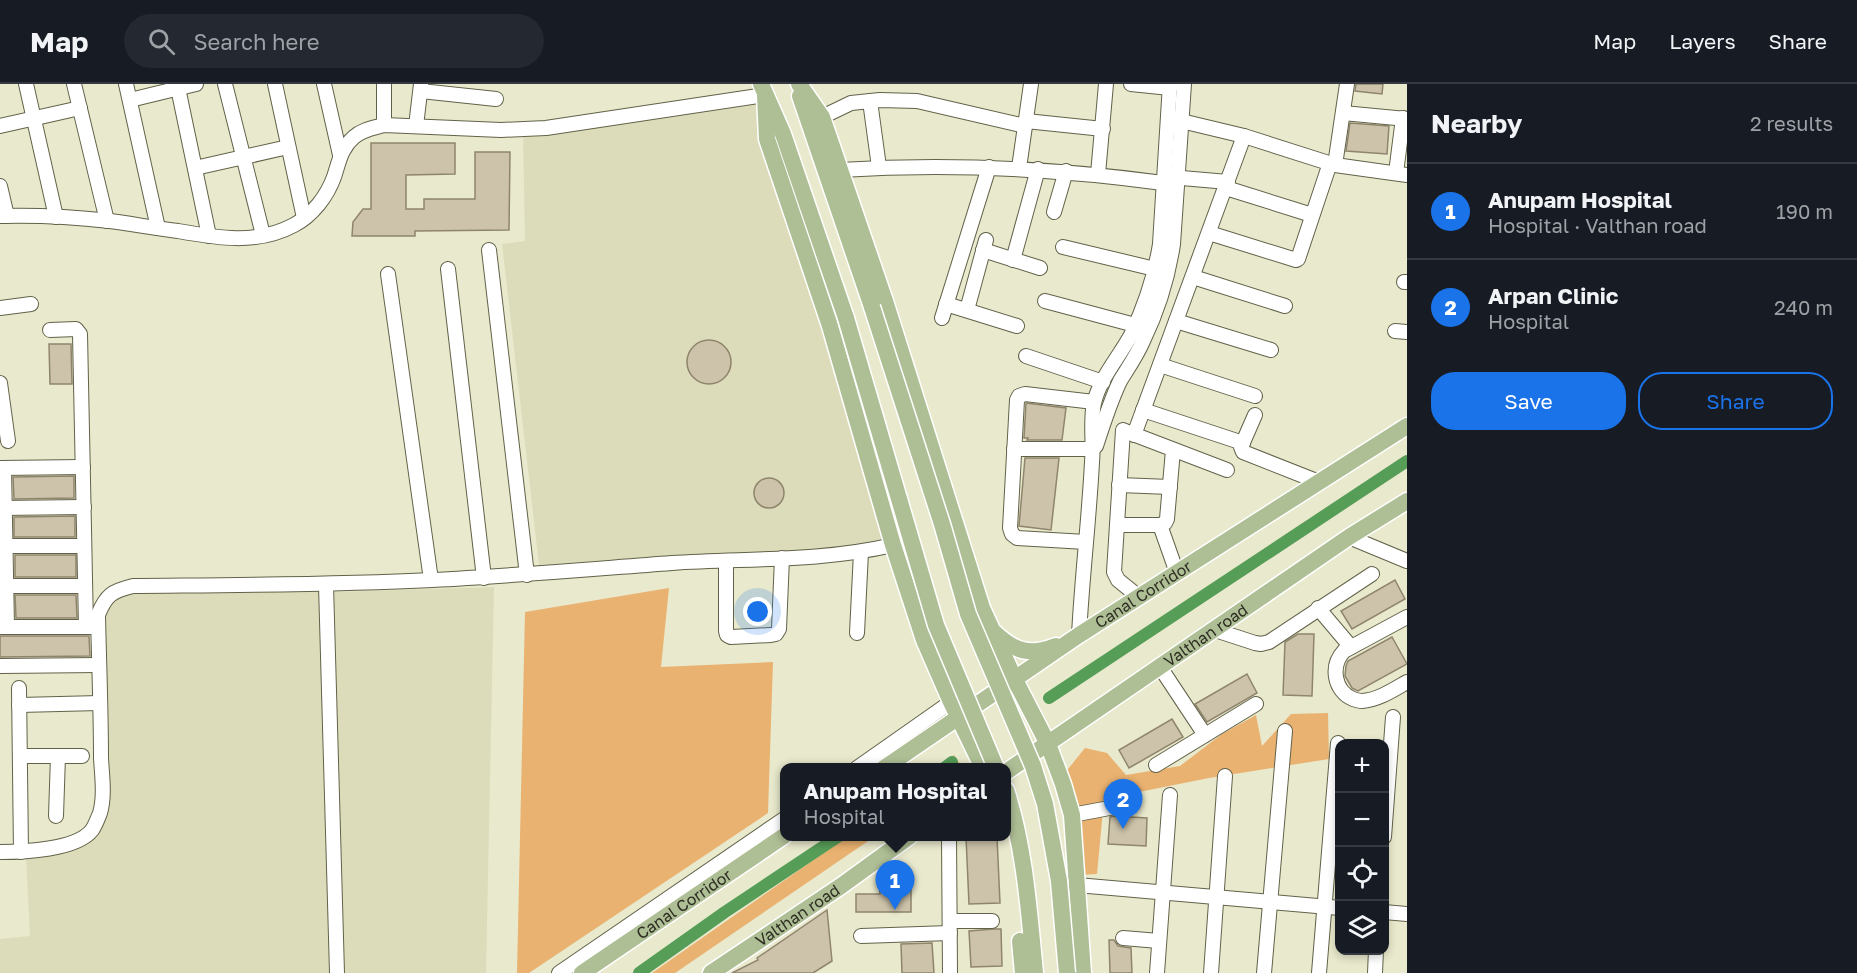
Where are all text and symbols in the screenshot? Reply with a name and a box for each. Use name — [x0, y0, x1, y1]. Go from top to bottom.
search box — [124, 14, 544, 68]
text: Map — [30, 25, 88, 58]
icon: search — [145, 25, 178, 58]
text: Search here — [193, 28, 319, 55]
text: Map — [1593, 28, 1636, 54]
text: Layers — [1669, 28, 1736, 54]
text: Share — [1769, 28, 1827, 54]
text: Nearby — [1431, 108, 1522, 139]
text: 2 results — [1750, 111, 1833, 135]
text: Anupam Hospital — [1488, 186, 1672, 213]
text: 1 — [1445, 199, 1456, 223]
text: 190 m — [1776, 199, 1833, 223]
text: Hospital · Valthan road — [1488, 213, 1707, 237]
text: Arpan Clinic — [1488, 282, 1618, 309]
text: 2 — [1444, 295, 1457, 319]
text: 240 m — [1774, 295, 1833, 319]
text: Hospital — [1488, 309, 1569, 333]
button: Save — [1431, 372, 1626, 430]
button: Share — [1638, 372, 1833, 430]
street label: Canal Corridor — [1091, 556, 1195, 632]
your location — [743, 597, 772, 626]
street label: Valthan road — [1160, 599, 1251, 671]
map controls — [1335, 739, 1389, 955]
button: + — [1335, 739, 1389, 793]
popup — [780, 763, 1011, 841]
text: Anupam Hospital — [804, 777, 987, 804]
pin: 2 — [1104, 780, 1142, 829]
button: − — [1335, 793, 1389, 847]
text: Hospital — [804, 804, 885, 828]
button: locate — [1335, 847, 1389, 901]
pin: 1 — [876, 860, 914, 910]
street label: Canal Corridor — [632, 865, 735, 943]
street label: Valthan road — [751, 880, 843, 951]
button: layers — [1335, 901, 1389, 955]

